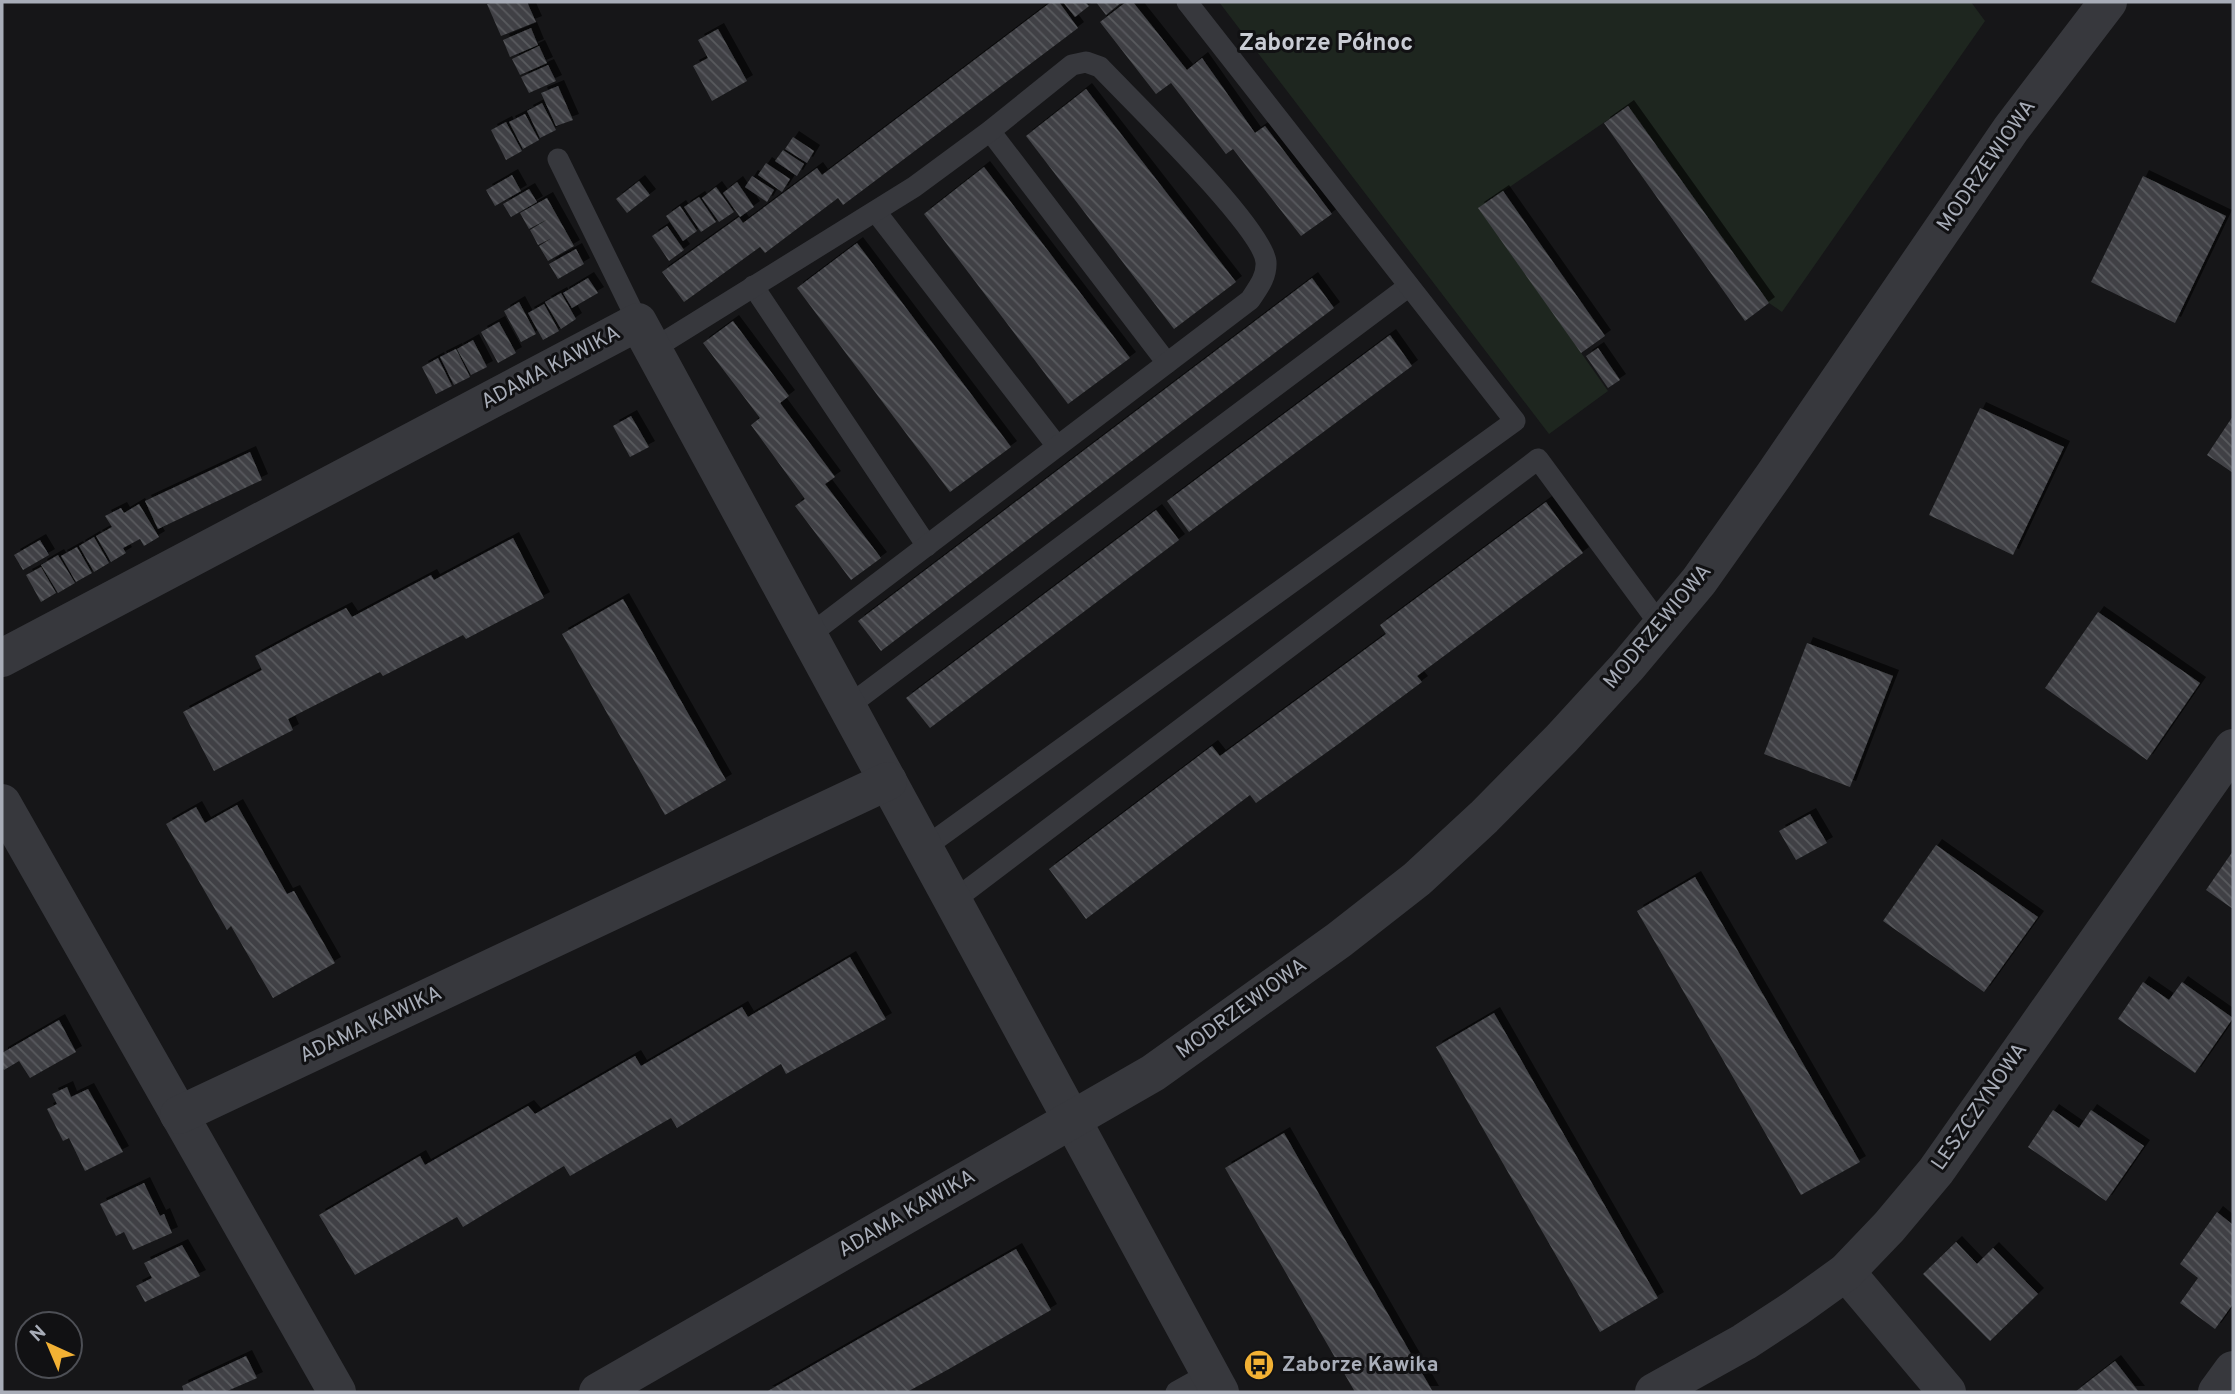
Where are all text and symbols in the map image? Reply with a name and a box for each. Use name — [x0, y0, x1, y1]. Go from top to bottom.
district label: Zaborze Północ — [1239, 29, 1413, 59]
street label: MODRZEWIOWA — [1931, 95, 2043, 237]
street label: ADAMA KAWIKA — [477, 320, 625, 416]
street label: MODRZEWIOWA — [1598, 559, 1718, 695]
street label: MODRZEWIOWA — [1171, 953, 1313, 1065]
street label: ADAMA KAWIKA — [295, 980, 447, 1070]
street label: LESZCZYNOWA — [1926, 1038, 2034, 1176]
street label: ADAMA KAWIKA — [833, 1164, 981, 1264]
north arrow — [14, 1310, 84, 1380]
text: N — [25, 1321, 52, 1348]
bus stop icon: Zaborze Kawika — [1242, 1348, 1276, 1382]
place label: Zaborze Kawika — [1282, 1352, 1438, 1379]

